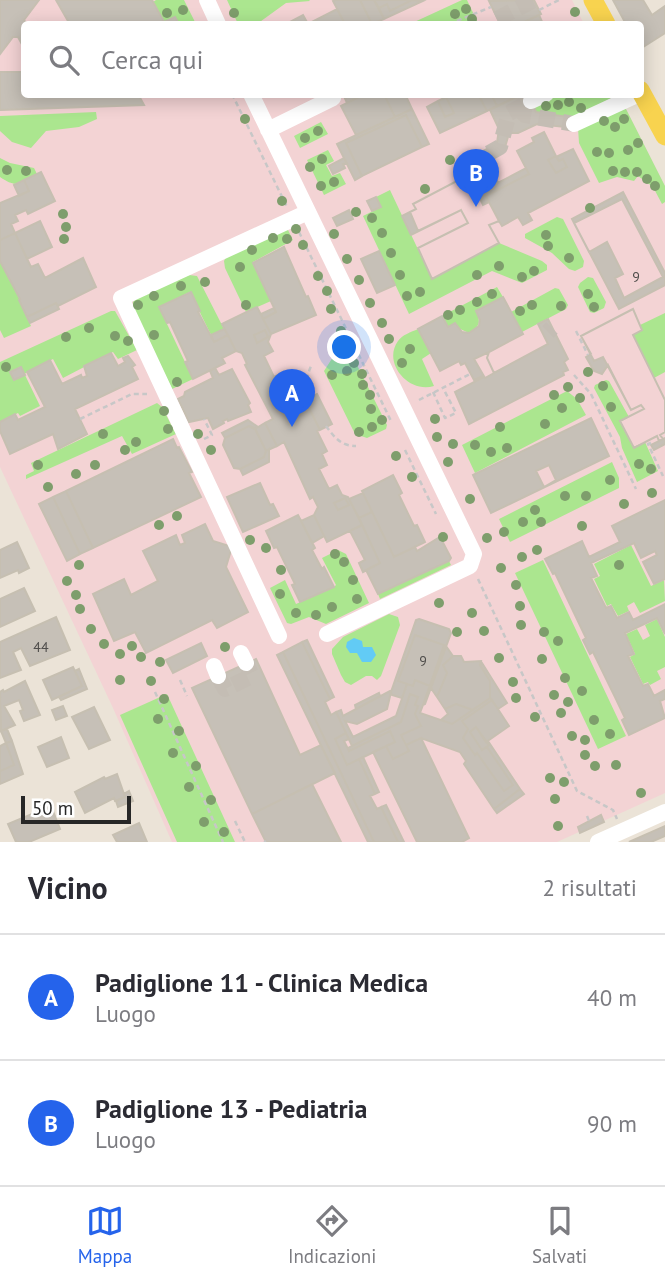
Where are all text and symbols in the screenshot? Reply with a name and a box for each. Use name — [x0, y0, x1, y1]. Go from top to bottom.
search box — [21, 21, 644, 98]
icon: search — [45, 41, 83, 79]
text: Cerca qui — [101, 43, 204, 76]
pin: B — [453, 149, 499, 207]
house number: 9 — [632, 268, 640, 286]
your location — [327, 330, 361, 364]
pin: A — [269, 369, 315, 427]
house number: 44 — [33, 638, 49, 656]
house number: 9 — [419, 652, 427, 670]
scale bar — [21, 793, 131, 825]
text: 50 m — [32, 796, 73, 820]
text: Vicino — [28, 868, 108, 907]
text: 2 risultati — [542, 873, 637, 902]
text: Padiglione 11 - Clinica Medica — [95, 966, 428, 999]
text: A — [44, 983, 58, 1012]
text: 40 m — [587, 983, 637, 1012]
text: Luogo — [95, 999, 156, 1028]
text: Padiglione 13 - Pediatria — [95, 1092, 367, 1125]
text: B — [44, 1109, 58, 1138]
text: 90 m — [587, 1109, 637, 1138]
text: Luogo — [95, 1125, 156, 1154]
tab: Mappa — [78, 1202, 132, 1268]
tab: Indicazioni — [288, 1202, 376, 1268]
tab: Salvati — [532, 1202, 587, 1268]

